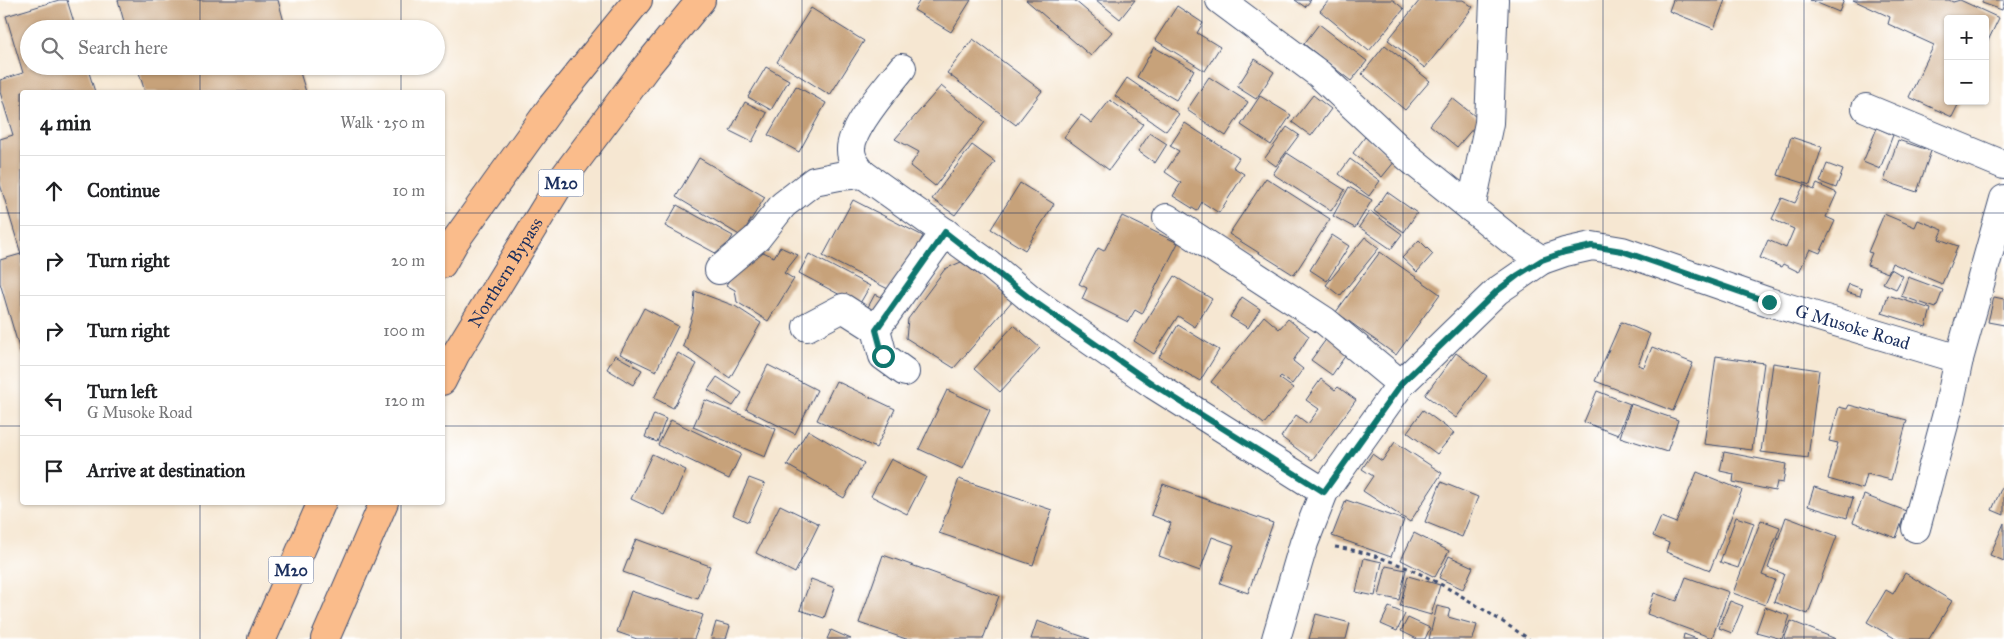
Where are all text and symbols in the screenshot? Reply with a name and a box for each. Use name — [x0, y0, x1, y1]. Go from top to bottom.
map controls — [1944, 15, 1989, 105]
button: + — [1944, 15, 1989, 60]
search box — [20, 20, 445, 75]
icon: search — [38, 34, 66, 62]
text: Search here — [78, 36, 168, 59]
button: − — [1944, 60, 1989, 105]
text: 4 min — [40, 110, 91, 136]
text: Walk · 250 m — [340, 113, 425, 132]
road number: M20 — [538, 170, 584, 197]
icon: ahead — [40, 177, 68, 205]
text: Continue — [87, 179, 160, 202]
text: 10 m — [393, 181, 425, 200]
street label: Northern Bypass — [464, 213, 548, 331]
icon: right — [40, 247, 68, 275]
text: Turn right — [87, 249, 170, 272]
text: 20 m — [391, 251, 425, 270]
route end — [1758, 291, 1781, 314]
street label: G Musoke Road — [1793, 299, 1913, 355]
icon: right — [40, 317, 68, 345]
text: Turn right — [87, 319, 170, 342]
text: 100 m — [383, 321, 425, 340]
route start — [872, 345, 895, 368]
text: Turn left — [87, 380, 157, 403]
icon: left — [40, 387, 68, 415]
text: 120 m — [385, 391, 425, 410]
text: G Musoke Road — [87, 403, 192, 422]
icon: arrive — [40, 457, 68, 485]
text: Arrive at destination — [87, 459, 245, 482]
road number: M20 — [268, 556, 314, 584]

